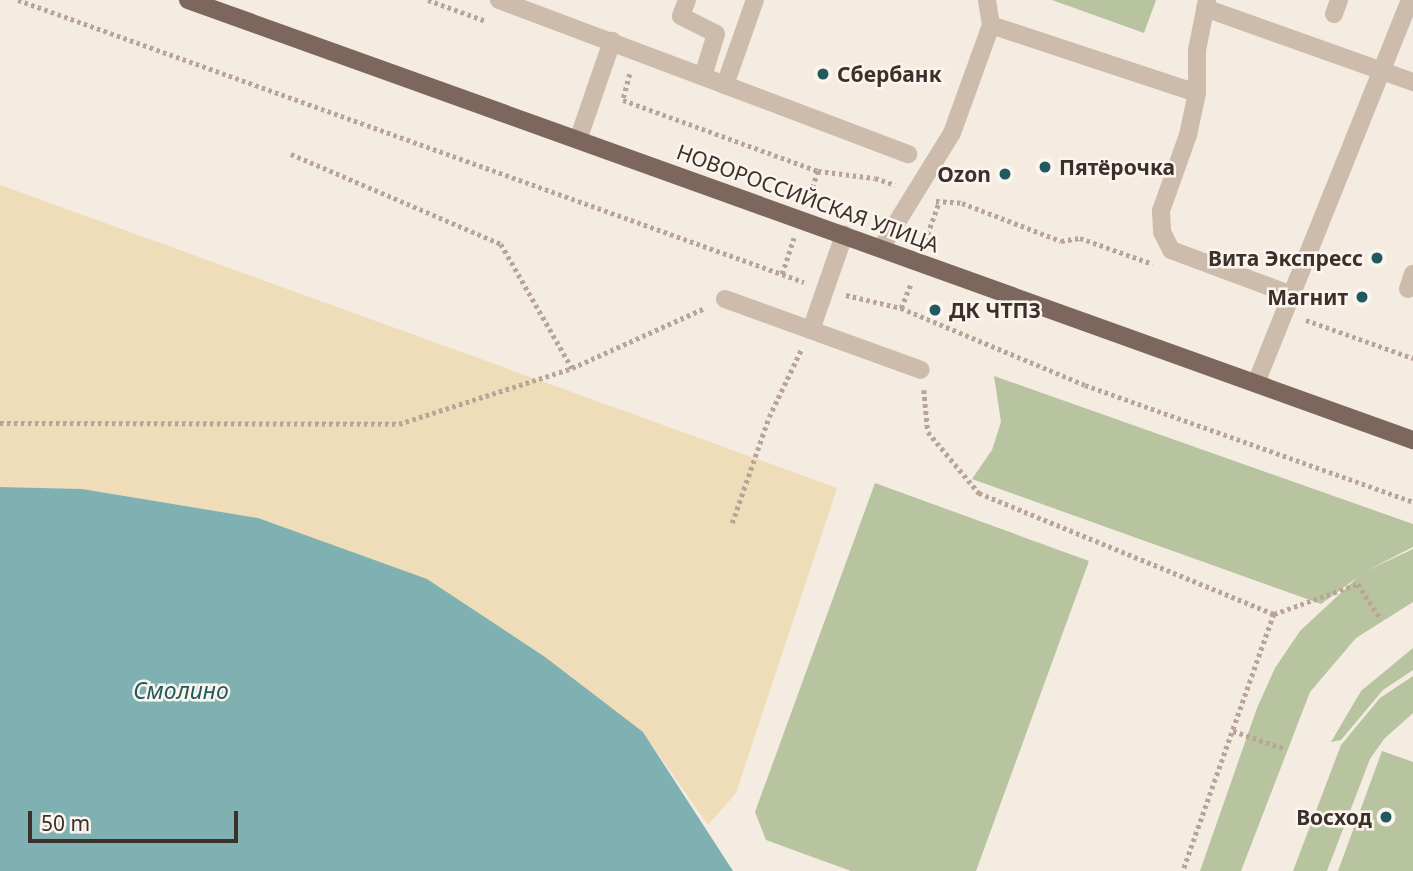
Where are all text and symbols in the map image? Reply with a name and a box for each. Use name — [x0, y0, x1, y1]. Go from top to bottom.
place label: Сбербанк — [837, 61, 942, 87]
marker: Сбербанк — [815, 66, 831, 82]
street label: НОВОРОССИЙСКАЯ УЛИЦА — [673, 139, 943, 257]
place label: Пятёрочка — [1059, 154, 1175, 180]
marker: Пятёрочка — [1037, 159, 1053, 175]
place label: Ozon — [937, 161, 991, 187]
marker: Ozon — [997, 166, 1013, 182]
place label: Вита Экспресс — [1208, 245, 1363, 271]
marker: Вита Экспресс — [1369, 250, 1385, 266]
place label: Магнит — [1267, 284, 1348, 310]
marker: Магнит — [1354, 289, 1370, 305]
place label: ДК ЧТПЗ — [949, 297, 1041, 323]
marker: ДК ЧТПЗ — [927, 302, 943, 318]
water label: Смолино — [133, 676, 229, 704]
scale bar — [32, 798, 242, 842]
place label: Восход — [1296, 804, 1372, 830]
text: 50 m — [41, 809, 90, 837]
marker: Восход — [1378, 809, 1394, 825]

